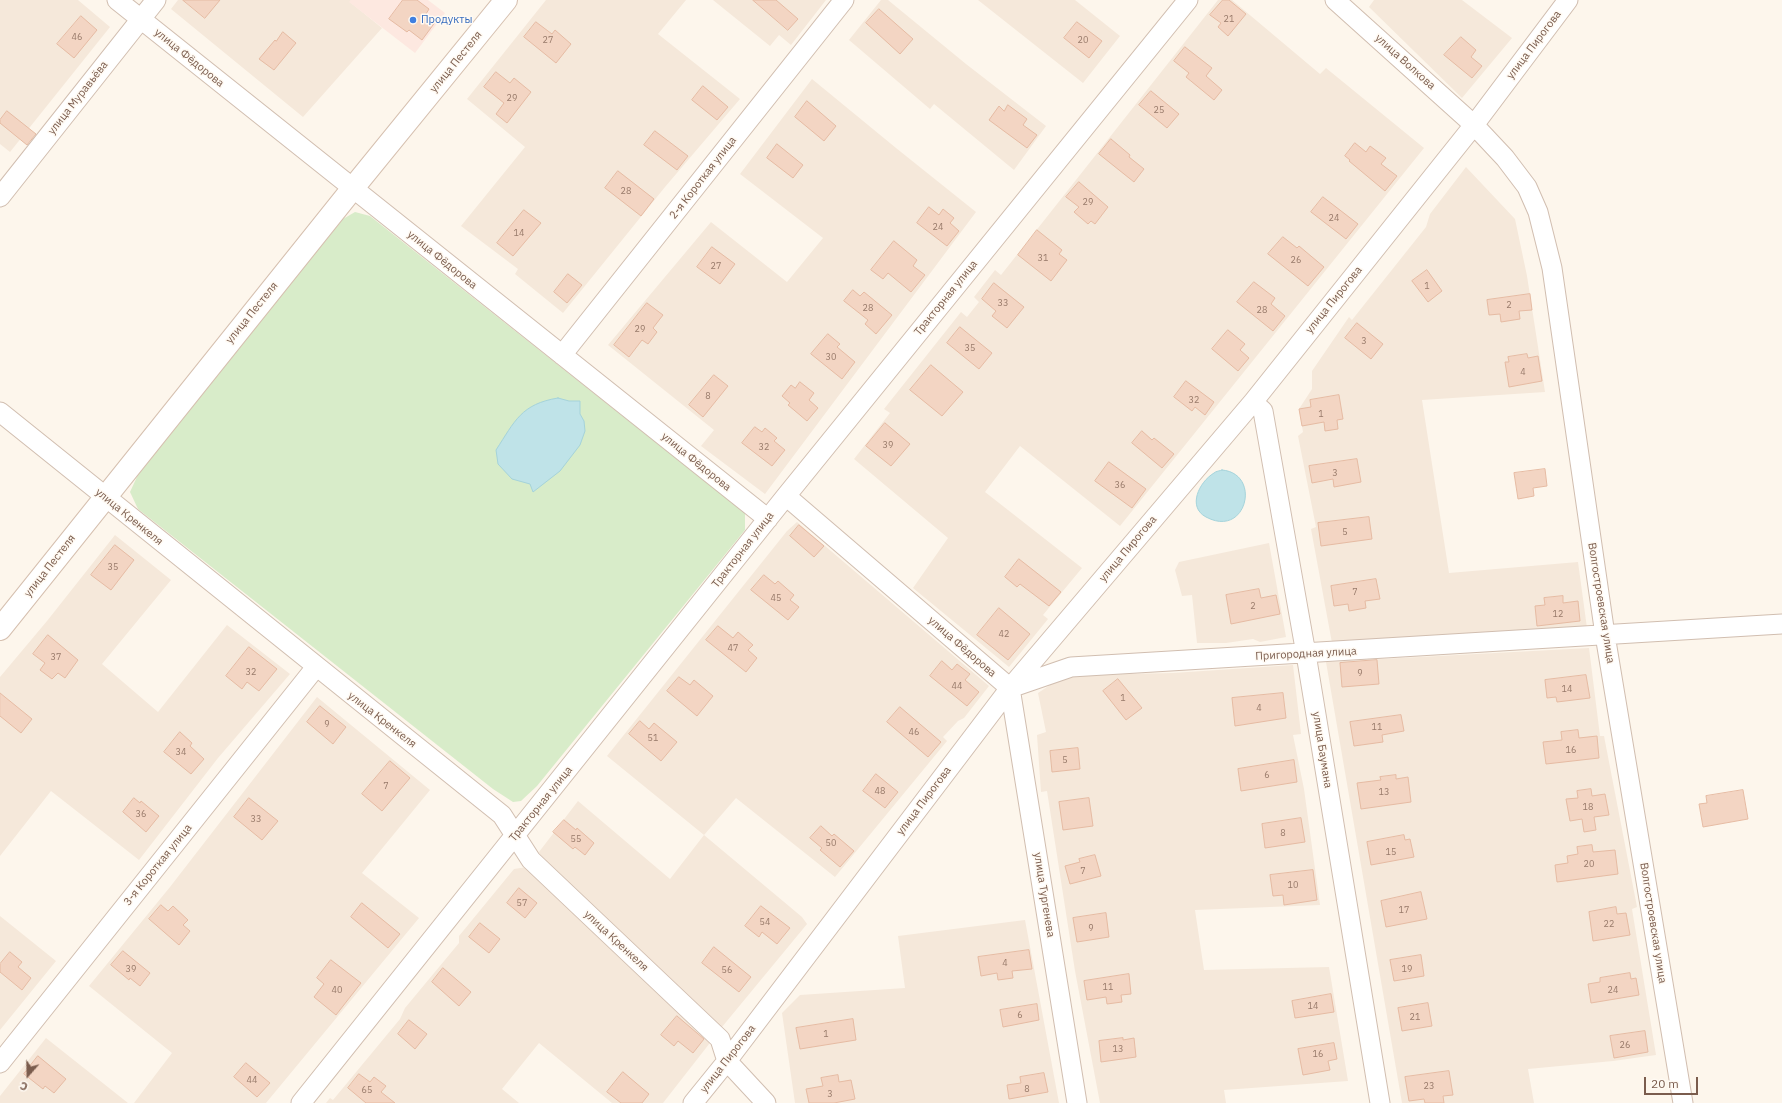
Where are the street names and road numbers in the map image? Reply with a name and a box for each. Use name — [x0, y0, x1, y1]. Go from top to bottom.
street label: улица Пирогова — [1504, 8, 1564, 82]
street label: улица Фёдорова — [152, 26, 226, 90]
street label: улица Пестеля — [427, 29, 485, 95]
street label: улица Волкова — [1372, 31, 1438, 93]
street label: улица Муравьёва — [45, 59, 111, 137]
street label: 2-я Короткая улица — [667, 134, 739, 222]
street label: улица Фёдорова — [405, 228, 479, 292]
street label: Тракторная улица — [912, 258, 980, 338]
street label: улица Пирогова — [1303, 264, 1365, 336]
street label: улица Пестеля — [223, 280, 281, 346]
street label: улица Фёдорова — [659, 430, 733, 494]
street label: улица Кренкеля — [92, 486, 166, 548]
street label: Тракторная улица — [709, 509, 777, 591]
street label: улица Пирогова — [1096, 513, 1160, 585]
street label: улица Пестеля — [22, 532, 78, 600]
street label: Волгостроевская улица — [1585, 542, 1617, 664]
street label: улица Фёдорова — [925, 614, 999, 680]
street label: Пригородная улица — [1255, 645, 1357, 663]
street label: улица Кренкеля — [345, 689, 419, 751]
street label: улица Баумана — [1309, 711, 1335, 789]
street label: Тракторная улица — [507, 764, 575, 844]
street label: улица Пирогова — [894, 764, 954, 838]
street label: 3-я Короткая улица — [121, 822, 195, 908]
street label: улица Тургенева — [1031, 852, 1057, 938]
street label: Волгостроевская улица — [1637, 862, 1669, 984]
street label: улица Кренкеля — [581, 908, 651, 974]
street label: улица Пирогова — [697, 1022, 759, 1096]

